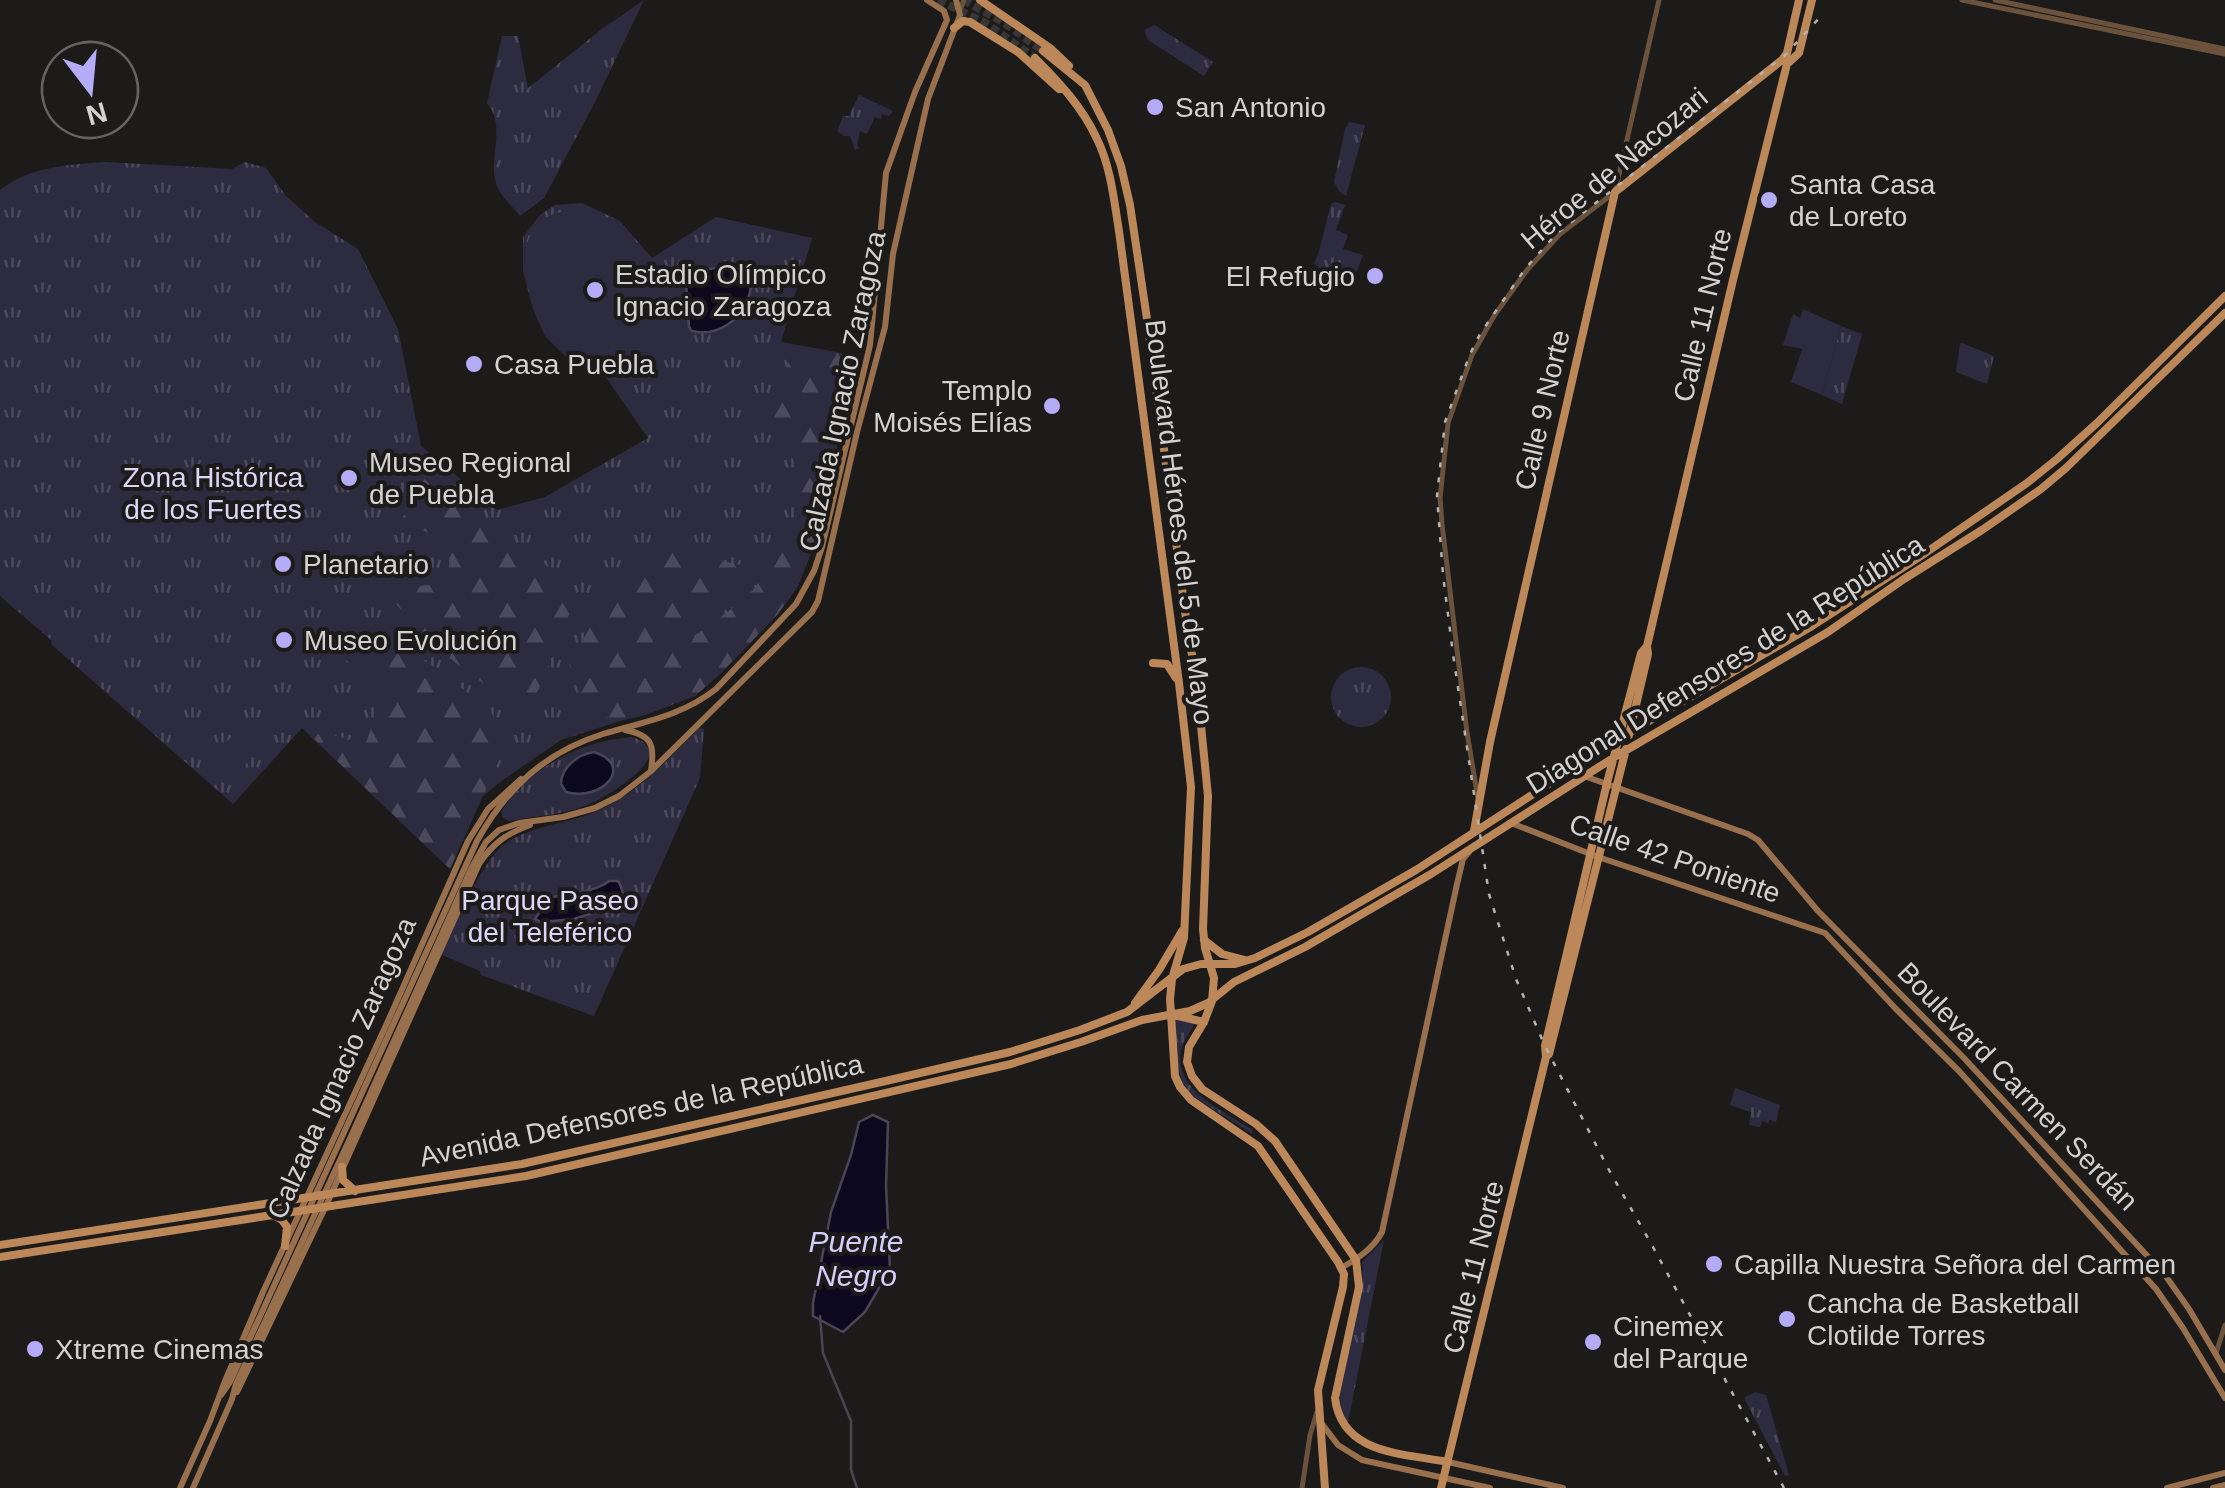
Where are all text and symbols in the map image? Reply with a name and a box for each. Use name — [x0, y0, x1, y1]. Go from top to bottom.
north arrow — [40, 40, 140, 140]
street label: Héroe de Nacozari — [1515, 81, 1714, 255]
place label: San Antonio — [1175, 92, 1326, 123]
text: N — [83, 96, 111, 131]
marker: San Antonio — [1144, 96, 1166, 118]
place label: Santa Casa de Loreto — [1789, 169, 1936, 232]
marker: Santa Casa de Loreto — [1758, 189, 1780, 211]
street label: Calle 11 Norte — [1667, 225, 1737, 405]
street label: Calzada Ignacio Zaragoza — [793, 228, 892, 554]
place label: Estadio Olímpico Ignacio Zaragoza — [615, 259, 832, 322]
place label: El Refugio — [1226, 261, 1355, 292]
marker: El Refugio — [1364, 265, 1386, 287]
marker: Estadio Olímpico Ignacio Zaragoza — [584, 279, 606, 301]
street label: Boulevard Héroes del 5 de Mayo — [1139, 318, 1220, 726]
street label: Calle 9 Norte — [1509, 327, 1576, 493]
place label: Casa Puebla — [494, 349, 655, 380]
marker: Casa Puebla — [463, 353, 485, 375]
place label: Templo Moisés Elías — [873, 375, 1032, 438]
marker: Templo Moisés Elías — [1041, 395, 1063, 417]
place label: Museo Regional de Puebla — [369, 447, 571, 510]
park label: Zona Histórica de los Fuertes — [123, 462, 304, 525]
marker: Museo Regional de Puebla — [338, 467, 360, 489]
street label: Diagonal Defensores de la República — [1521, 529, 1930, 800]
place label: Planetario — [303, 549, 429, 580]
marker: Planetario — [272, 553, 294, 575]
place label: Museo Evolución — [304, 625, 517, 656]
marker: Museo Evolución — [273, 629, 295, 651]
street label: Calle 42 Poniente — [1565, 808, 1784, 909]
park label: Parque Paseo del Teleférico — [461, 885, 639, 948]
street label: Calzada Ignacio Zaragoza — [261, 912, 422, 1224]
street label: Boulevard Carmen Serdán — [1891, 956, 2144, 1216]
street label: Avenida Defensores de la República — [417, 1048, 866, 1173]
street label: Calle 11 Norte — [1437, 1178, 1510, 1357]
water label: Puente Negro — [808, 1225, 904, 1292]
place label: Capilla Nuestra Señora del Carmen — [1734, 1249, 2176, 1280]
marker: Capilla Nuestra Señora del Carmen — [1703, 1253, 1725, 1275]
place label: Cancha de Basketball Clotilde Torres — [1807, 1288, 2079, 1351]
marker: Cancha de Basketball Clotilde Torres — [1776, 1308, 1798, 1330]
place label: Cinemex del Parque — [1613, 1311, 1748, 1374]
marker: Cinemex del Parque — [1582, 1331, 1604, 1353]
place label: Xtreme Cinemas — [55, 1334, 264, 1365]
marker: Xtreme Cinemas — [24, 1338, 46, 1360]

